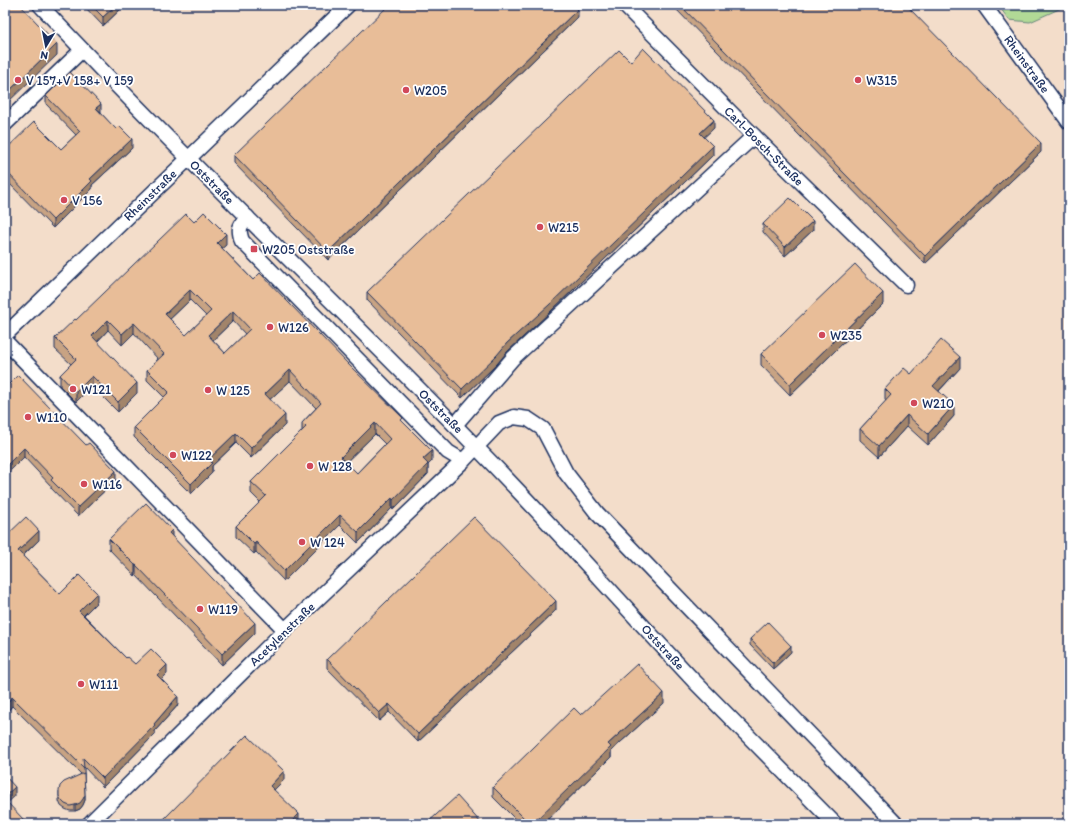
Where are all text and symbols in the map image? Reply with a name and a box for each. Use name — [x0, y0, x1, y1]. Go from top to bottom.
north arrow — [26, 26, 66, 66]
street label: Rheinstraße — [1001, 32, 1053, 96]
text: N — [40, 48, 49, 62]
place label: V 157+V 158+ V 159 — [26, 73, 134, 88]
place label: W315 — [866, 73, 897, 88]
marker: V 157+V 158+ V 159 — [13, 75, 23, 85]
marker: W315 — [853, 75, 863, 85]
place label: W205 — [414, 83, 447, 98]
marker: W205 — [401, 85, 411, 95]
street label: Carl-Bosch-Straße — [721, 103, 807, 189]
street label: Oststraße — [187, 157, 237, 207]
street label: Rheinstraße — [120, 166, 180, 224]
place label: V 156 — [72, 193, 102, 208]
marker: V 156 — [59, 195, 69, 205]
place label: W215 — [548, 220, 579, 235]
marker: W215 — [535, 222, 545, 232]
place label: W205 Oststraße — [262, 242, 354, 257]
marker: W205 Oststraße — [249, 244, 259, 254]
place label: W126 — [278, 320, 309, 335]
marker: W126 — [265, 322, 275, 332]
place label: W235 — [830, 328, 862, 343]
marker: W235 — [817, 330, 827, 340]
place label: W121 — [81, 382, 111, 397]
place label: W 125 — [216, 383, 250, 398]
marker: W121 — [68, 384, 78, 394]
marker: W 125 — [203, 385, 213, 395]
street label: Oststraße — [416, 386, 466, 436]
place label: W210 — [922, 396, 954, 411]
marker: W210 — [909, 398, 919, 408]
place label: W110 — [36, 410, 67, 425]
marker: W110 — [23, 412, 33, 422]
place label: W122 — [181, 448, 212, 463]
marker: W122 — [168, 450, 178, 460]
place label: W 128 — [318, 459, 352, 474]
marker: W 128 — [305, 461, 315, 471]
place label: W116 — [92, 477, 122, 492]
marker: W116 — [79, 479, 89, 489]
place label: W 124 — [310, 535, 345, 550]
marker: W 124 — [297, 537, 307, 547]
street label: Acetylenstraße — [246, 599, 318, 669]
place label: W119 — [208, 602, 238, 617]
marker: W119 — [195, 604, 205, 614]
street label: Oststraße — [638, 621, 688, 673]
place label: W111 — [89, 677, 118, 692]
marker: W111 — [76, 679, 86, 689]

